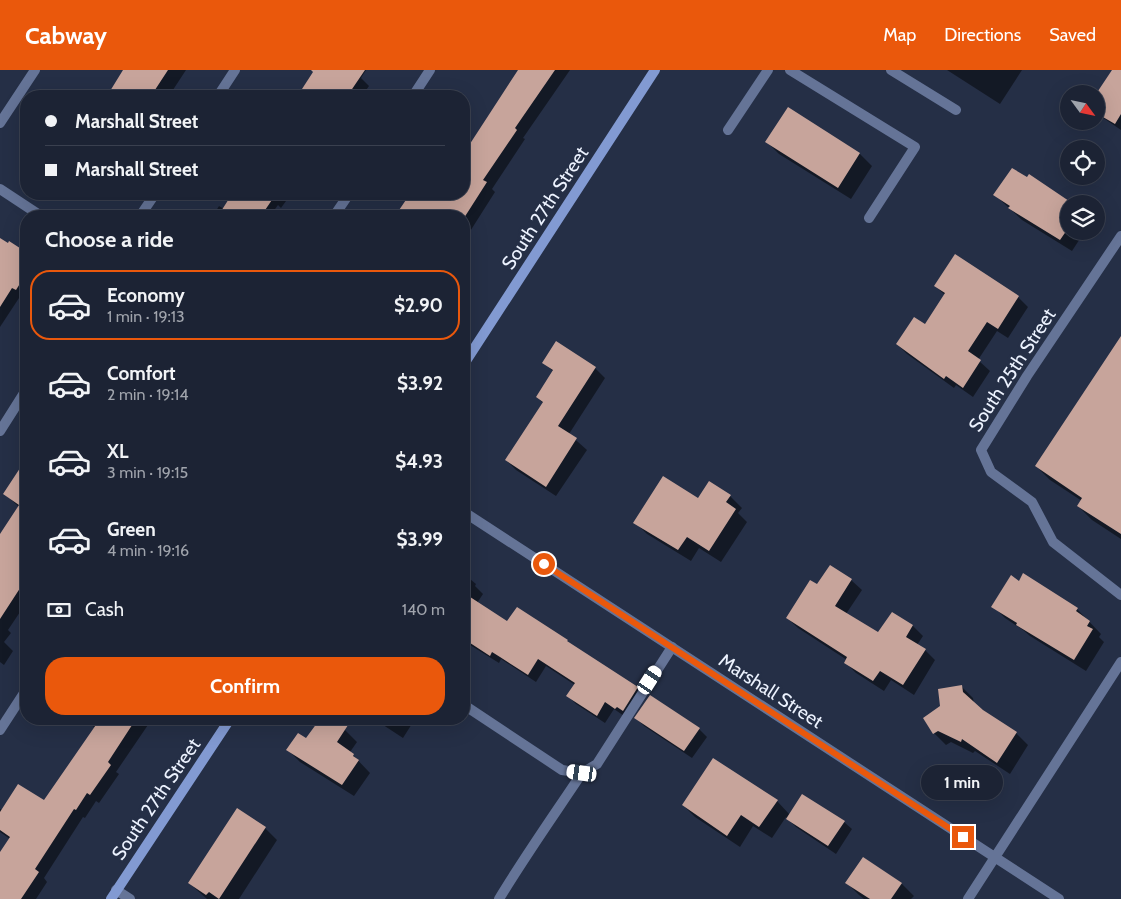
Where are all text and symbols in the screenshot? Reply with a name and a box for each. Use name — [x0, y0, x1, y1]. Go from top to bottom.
text: Cabway — [25, 21, 107, 50]
text: Map — [883, 24, 916, 46]
text: Directions — [944, 24, 1021, 46]
text: Saved — [1049, 24, 1096, 46]
north arrow — [1060, 85, 1105, 130]
map controls — [1060, 85, 1105, 240]
text: Marshall Street — [75, 110, 198, 133]
button: locate — [1060, 140, 1105, 185]
street label: South 27th Street — [497, 142, 594, 274]
text: Marshall Street — [75, 158, 198, 181]
button: layers — [1060, 195, 1105, 240]
text: Choose a ride — [45, 226, 174, 253]
icon: car — [47, 283, 92, 328]
text: Economy — [107, 284, 185, 307]
text: $2.90 — [394, 294, 443, 317]
street label: South 25th Street — [964, 303, 1061, 436]
text: 1 min · 19:13 — [107, 307, 185, 326]
icon: car — [47, 361, 92, 406]
text: Comfort — [107, 362, 176, 385]
text: $3.92 — [397, 372, 443, 395]
text: 2 min · 19:14 — [107, 385, 188, 404]
icon: car — [47, 439, 92, 484]
text: XL — [107, 440, 128, 463]
text: $4.93 — [395, 450, 443, 473]
text: 3 min · 19:15 — [107, 463, 188, 482]
icon: car — [47, 517, 92, 562]
text: Green — [107, 518, 156, 541]
text: $3.99 — [396, 528, 443, 551]
text: 4 min · 19:16 — [107, 541, 189, 560]
route start — [533, 553, 555, 575]
icon: cash — [45, 596, 73, 624]
text: Cash — [85, 598, 124, 621]
text: 140 m — [402, 600, 445, 619]
street label: Marshall Street — [715, 649, 828, 734]
button: Confirm — [45, 657, 445, 715]
car — [635, 663, 664, 697]
street label: South 27th Street — [107, 733, 206, 864]
car — [566, 763, 597, 783]
callout: 1 min — [922, 764, 1004, 800]
text: 1 min — [944, 773, 980, 792]
route end — [952, 826, 974, 848]

